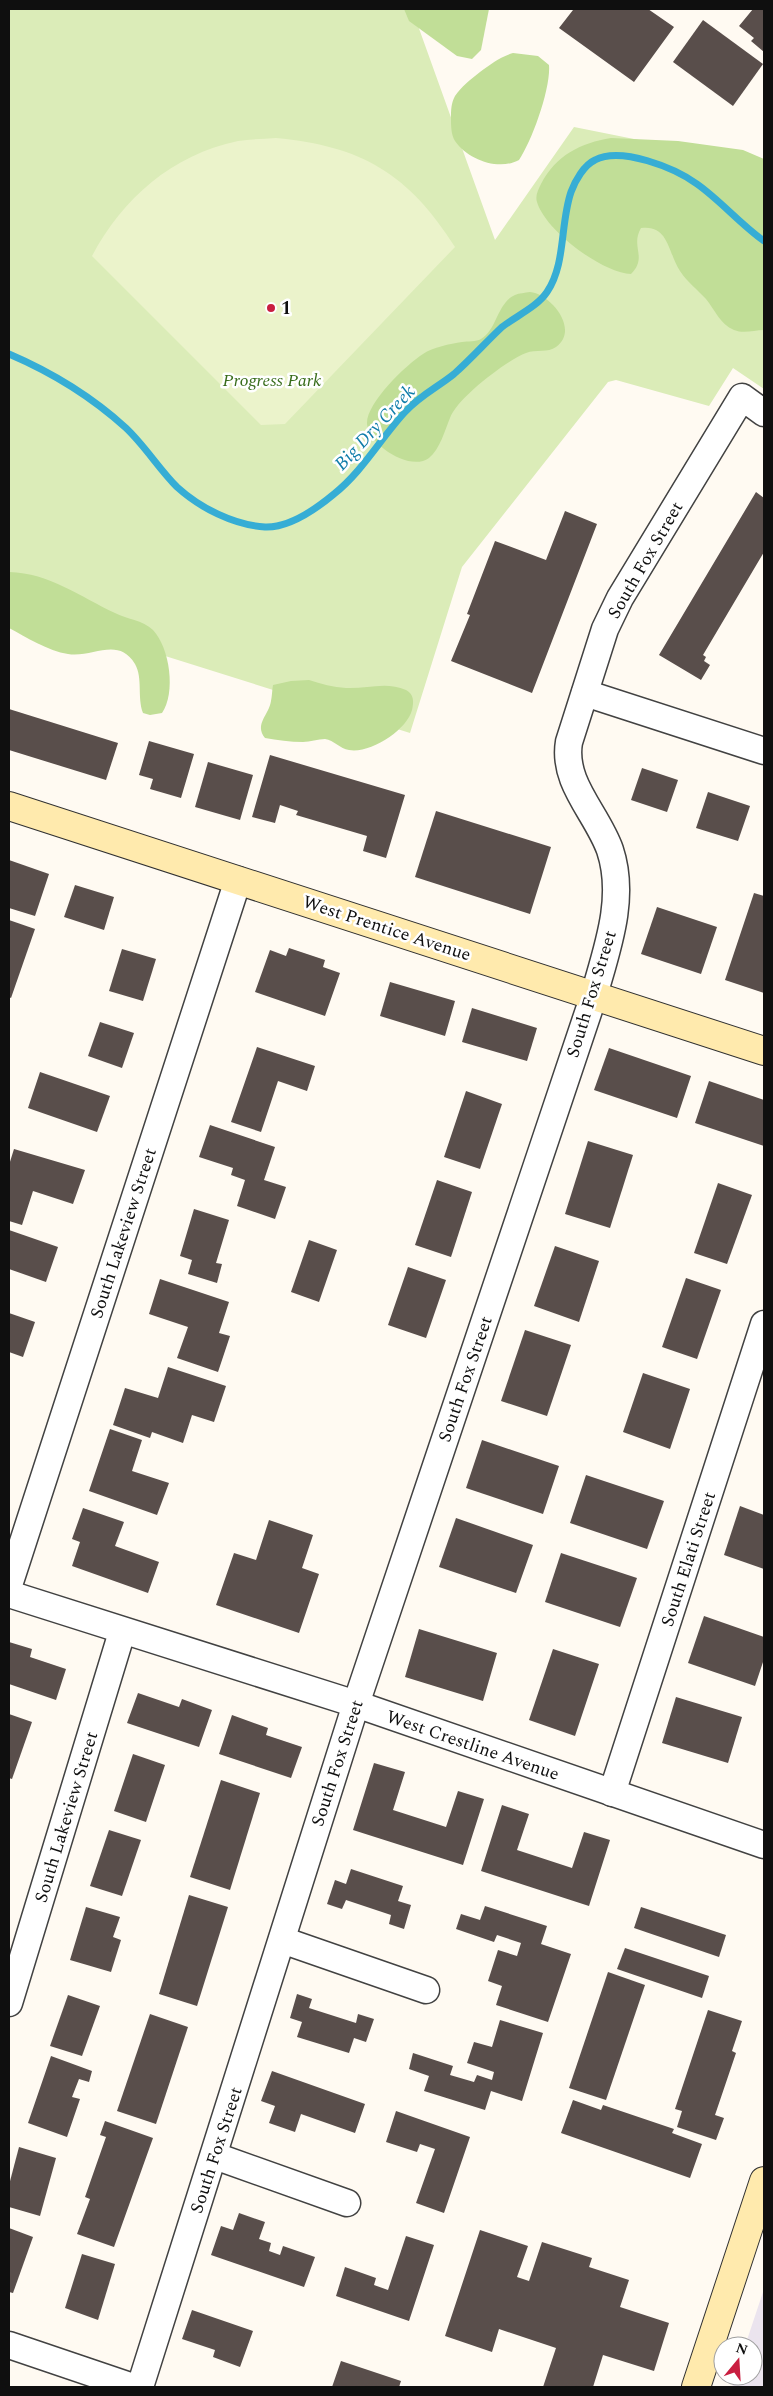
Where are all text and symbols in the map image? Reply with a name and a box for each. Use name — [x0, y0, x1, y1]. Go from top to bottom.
place label: 1 — [281, 295, 291, 322]
marker: 1 — [265, 302, 277, 314]
park label: Progress Park — [223, 367, 322, 394]
water label: Big Dry Creek — [328, 378, 423, 478]
street label: South Fox Street — [601, 496, 690, 624]
street label: West Prentice Avenue — [299, 889, 474, 968]
street label: South Fox Street — [559, 927, 624, 1061]
street label: South Lakeview Street — [83, 1144, 164, 1322]
street label: South Fox Street — [431, 1312, 500, 1446]
street label: South Elati Street — [654, 1488, 723, 1630]
street label: South Fox Street — [304, 1696, 371, 1830]
street label: West Crestline Avenue — [383, 1703, 563, 1788]
street label: South Lakeview Street — [28, 1728, 105, 1906]
street label: South Fox Street — [183, 2083, 250, 2217]
north arrow — [713, 2336, 763, 2386]
text: N — [733, 2337, 751, 2361]

